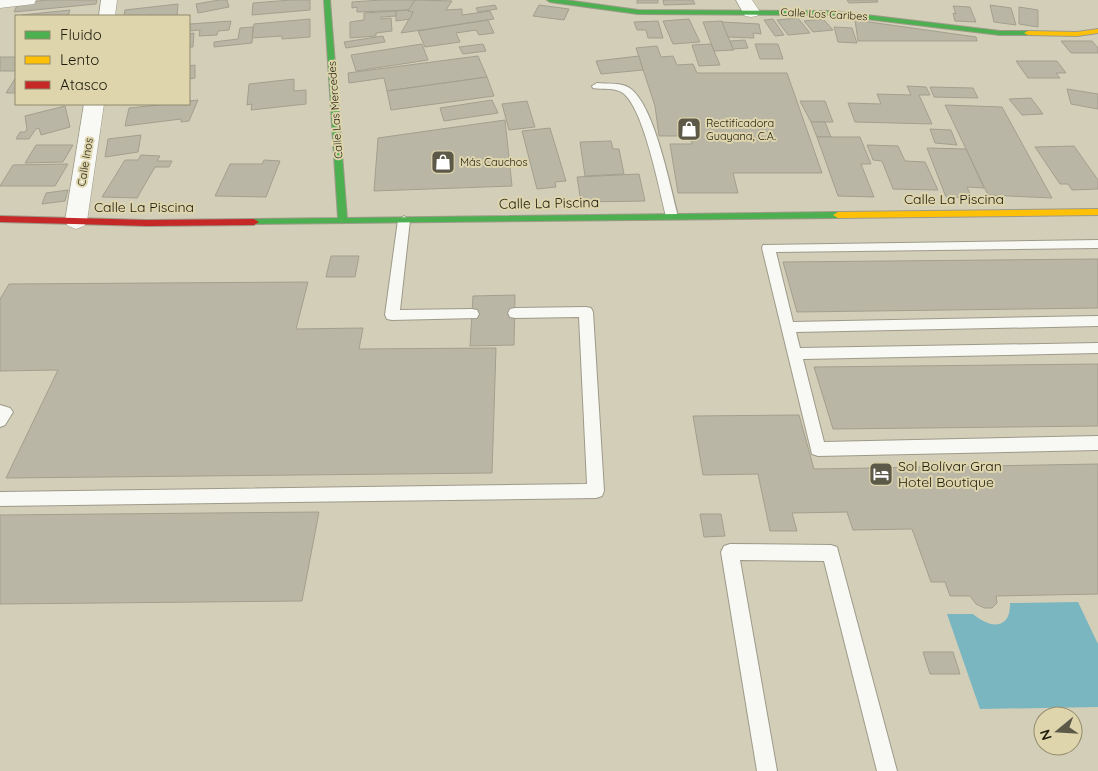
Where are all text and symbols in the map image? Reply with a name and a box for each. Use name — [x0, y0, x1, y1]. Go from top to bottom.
street label: Calle Los Caribes — [780, 5, 868, 23]
legend — [15, 15, 190, 105]
text: Fluido — [60, 25, 102, 44]
text: Lento — [60, 50, 99, 69]
street label: Calle Las Mercedes — [325, 61, 345, 159]
text: Atasco — [60, 75, 108, 94]
shop icon: Rectificadora Guayana, C.A. — [676, 116, 702, 142]
place label: Rectificadora Guayana, C.A. — [706, 116, 776, 143]
street label: Calle Inos — [74, 137, 96, 187]
shop icon: Más Cauchos — [430, 149, 456, 175]
place label: Más Cauchos — [460, 155, 528, 169]
street label: Calle La Piscina — [904, 190, 1004, 208]
street label: Calle La Piscina — [499, 193, 599, 213]
street label: Calle La Piscina — [94, 198, 194, 216]
place label: Sol Bolívar Gran Hotel Boutique — [898, 457, 1002, 491]
hotel icon: Sol Bolívar Gran Hotel Boutique — [868, 461, 894, 487]
north arrow — [1033, 706, 1083, 756]
text: N — [1035, 727, 1056, 743]

